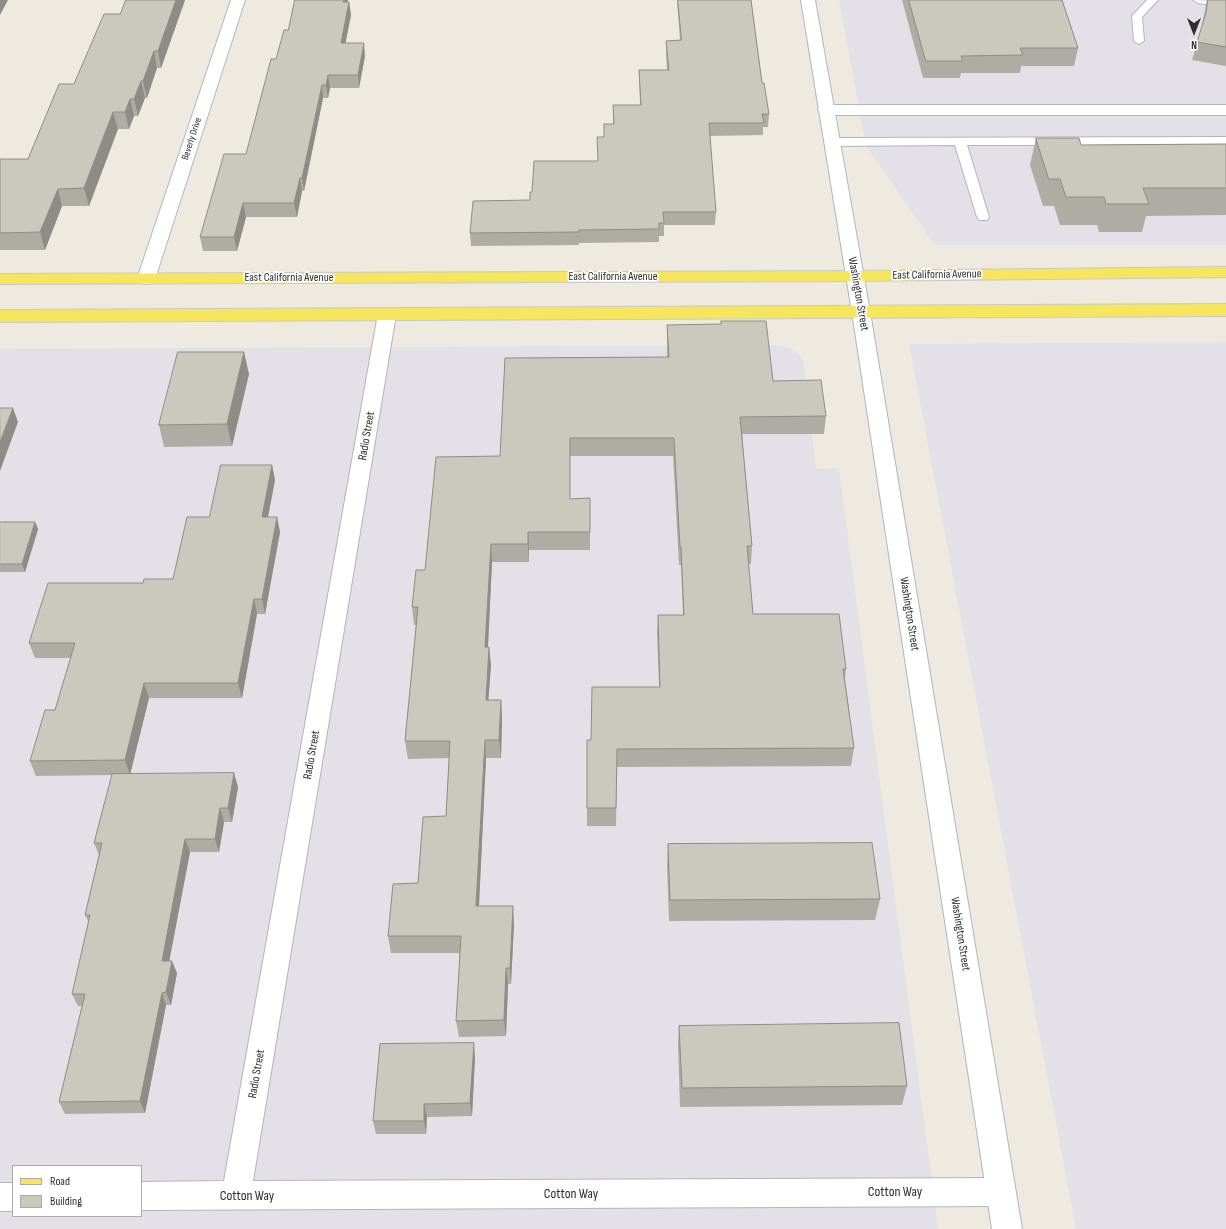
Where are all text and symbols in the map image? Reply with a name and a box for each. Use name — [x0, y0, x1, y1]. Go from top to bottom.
north arrow — [1174, 12, 1214, 52]
text: N — [1191, 38, 1197, 51]
street label: Beverly Drive — [180, 116, 204, 162]
street label: Washington Street — [844, 256, 872, 332]
street label: East California Avenue — [892, 267, 982, 283]
street label: East California Avenue — [568, 270, 658, 284]
street label: East California Avenue — [244, 271, 334, 285]
street label: Radio Street — [356, 410, 378, 462]
street label: Washington Street — [896, 576, 922, 652]
street label: Radio Street — [301, 729, 323, 781]
street label: Washington Street — [947, 896, 973, 972]
street label: Radio Street — [246, 1048, 268, 1100]
legend — [12, 1165, 142, 1217]
text: Road — [50, 1174, 70, 1189]
street label: Cotton Way — [868, 1184, 922, 1200]
street label: Cotton Way — [544, 1186, 598, 1202]
street label: Cotton Way — [220, 1188, 274, 1204]
text: Building — [50, 1194, 82, 1209]

